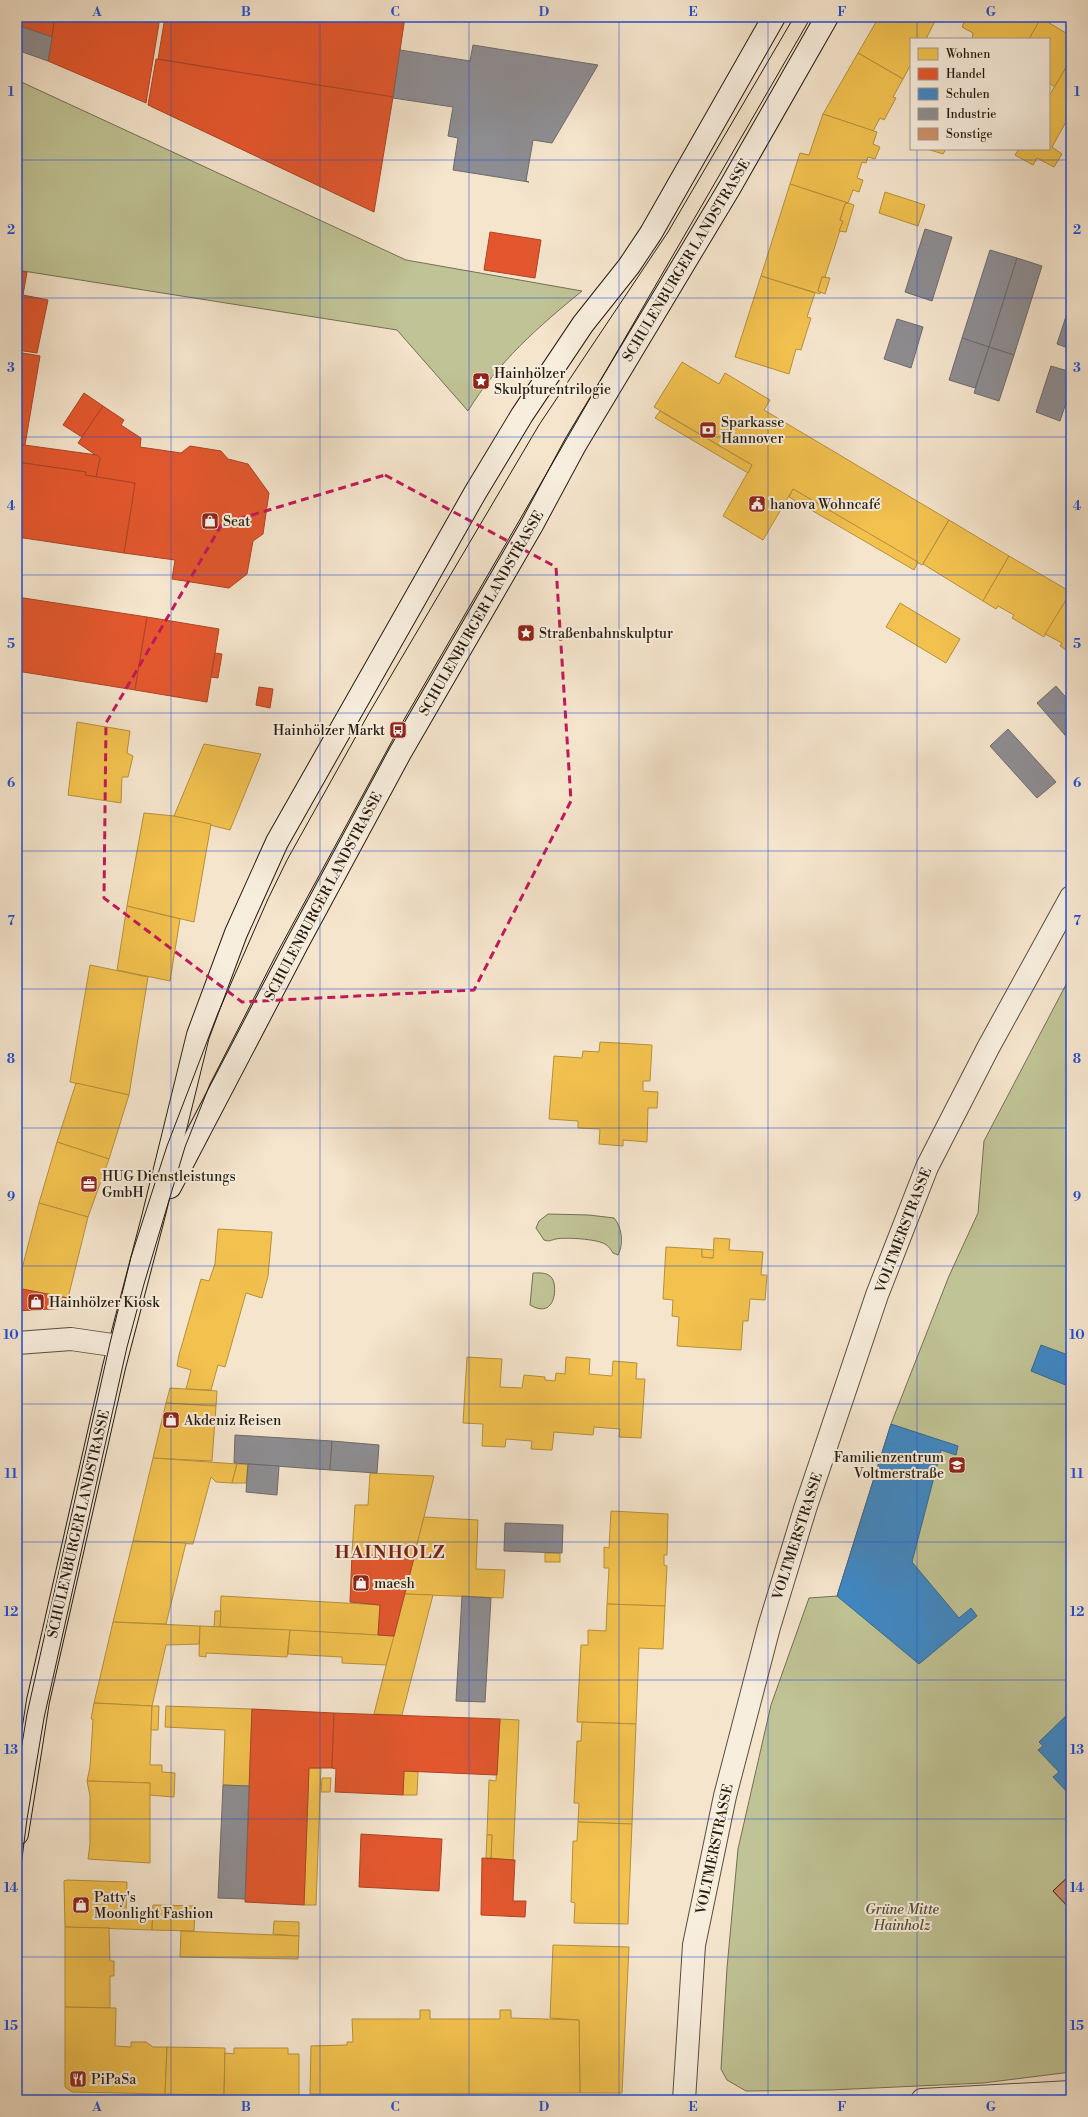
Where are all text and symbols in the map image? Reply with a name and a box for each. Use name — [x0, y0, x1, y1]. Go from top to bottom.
text: A — [91, 4, 102, 20]
text: B — [241, 4, 251, 20]
text: C — [390, 4, 400, 20]
text: D — [539, 4, 549, 20]
text: E — [688, 4, 698, 20]
text: F — [837, 4, 847, 20]
text: G — [986, 4, 997, 20]
legend — [910, 38, 1050, 150]
text: Wohnen — [945, 47, 990, 62]
text: Handel — [946, 67, 986, 82]
text: 1 — [8, 84, 15, 100]
text: 1 — [1074, 84, 1081, 100]
text: Schulen — [946, 87, 990, 102]
text: Industrie — [946, 107, 996, 122]
text: Sonstige — [946, 127, 992, 142]
street label: SCHULENBURGER LANDSTRASSE — [619, 156, 755, 365]
text: 2 — [7, 222, 15, 238]
text: 2 — [1073, 222, 1081, 238]
text: 3 — [7, 360, 15, 376]
text: 3 — [1073, 360, 1081, 376]
place label: Hainhölzer Skulpturentrilogie — [494, 365, 611, 399]
place icon: Hainhölzer Skulpturentrilogie — [471, 371, 491, 391]
place label: Sparkasse Hannover — [721, 414, 784, 448]
bank icon: Sparkasse Hannover — [698, 420, 718, 440]
public building icon: hanova Wohncafé — [747, 494, 767, 514]
place label: hanova Wohncafé — [770, 496, 881, 514]
text: 4 — [7, 498, 16, 514]
text: 4 — [1073, 498, 1082, 514]
street label: SCHULENBURGER LANDSTRASSE — [416, 508, 548, 719]
shop icon: Seat — [200, 511, 220, 531]
place label: Seat — [223, 513, 250, 531]
place icon: Straßenbahnskulptur — [516, 623, 536, 643]
place label: Straßenbahnskulptur — [539, 625, 673, 643]
text: 5 — [7, 636, 15, 652]
text: 5 — [1073, 636, 1081, 652]
bus stop icon: Hainhölzer Markt — [388, 720, 408, 740]
place label: Hainhölzer Markt — [273, 722, 385, 740]
text: 6 — [7, 775, 15, 791]
text: 6 — [1073, 775, 1081, 791]
street label: SCHULENBURGER LANDSTRASSE — [261, 789, 387, 1004]
text: 7 — [7, 913, 15, 929]
text: 7 — [1073, 913, 1081, 929]
text: 8 — [7, 1051, 15, 1067]
text: 8 — [1073, 1051, 1081, 1067]
street label: VOLTMERSTRASSE — [871, 1165, 936, 1296]
place label: HUG Dienstleistungs GmbH — [102, 1168, 236, 1202]
office icon: HUG Dienstleistungs GmbH — [79, 1174, 99, 1194]
text: 9 — [7, 1189, 15, 1205]
text: 9 — [1073, 1189, 1081, 1205]
shop icon: Hainhölzer Kiosk — [26, 1292, 46, 1312]
place label: Hainhölzer Kiosk — [49, 1294, 160, 1312]
text: 10 — [3, 1327, 19, 1343]
text: 10 — [1069, 1327, 1085, 1343]
street label: SCHULENBURGER LANDSTRASSE — [44, 1408, 114, 1640]
shop icon: Akdeniz Reisen — [161, 1410, 181, 1430]
place label: Akdeniz Reisen — [183, 1412, 282, 1430]
place label: Familienzentrum Voltmerstraße — [834, 1449, 944, 1483]
school or university icon: Familienzentrum Voltmerstraße — [947, 1455, 967, 1475]
text: 11 — [5, 1466, 18, 1482]
text: 11 — [1071, 1466, 1084, 1482]
street label: VOLTMERSTRASSE — [769, 1470, 827, 1603]
district label: HAINHOLZ — [335, 1541, 445, 1564]
shop icon: maesh — [351, 1573, 371, 1593]
place label: maesh — [374, 1575, 416, 1593]
text: 12 — [4, 1604, 18, 1620]
text: 12 — [1070, 1604, 1084, 1620]
text: 13 — [4, 1742, 18, 1758]
text: 13 — [1070, 1742, 1084, 1758]
street label: VOLTMERSTRASSE — [692, 1782, 738, 1917]
text: 14 — [4, 1880, 18, 1896]
text: 14 — [1070, 1880, 1084, 1896]
place label: Patty's Moonlight Fashion — [94, 1889, 214, 1923]
shop icon: Patty's Moonlight Fashion — [71, 1895, 91, 1915]
park label: Grüne Mitte Hainholz — [865, 1901, 940, 1935]
text: 15 — [4, 2018, 18, 2034]
text: 15 — [1070, 2018, 1084, 2034]
restaurant icon: PiPaSa — [68, 2069, 88, 2089]
place label: PiPaSa — [91, 2071, 137, 2089]
text: A — [91, 2099, 102, 2115]
text: B — [241, 2099, 251, 2115]
text: C — [390, 2099, 400, 2115]
text: D — [539, 2099, 549, 2115]
text: E — [688, 2099, 698, 2115]
text: F — [837, 2099, 847, 2115]
text: G — [986, 2099, 997, 2115]

